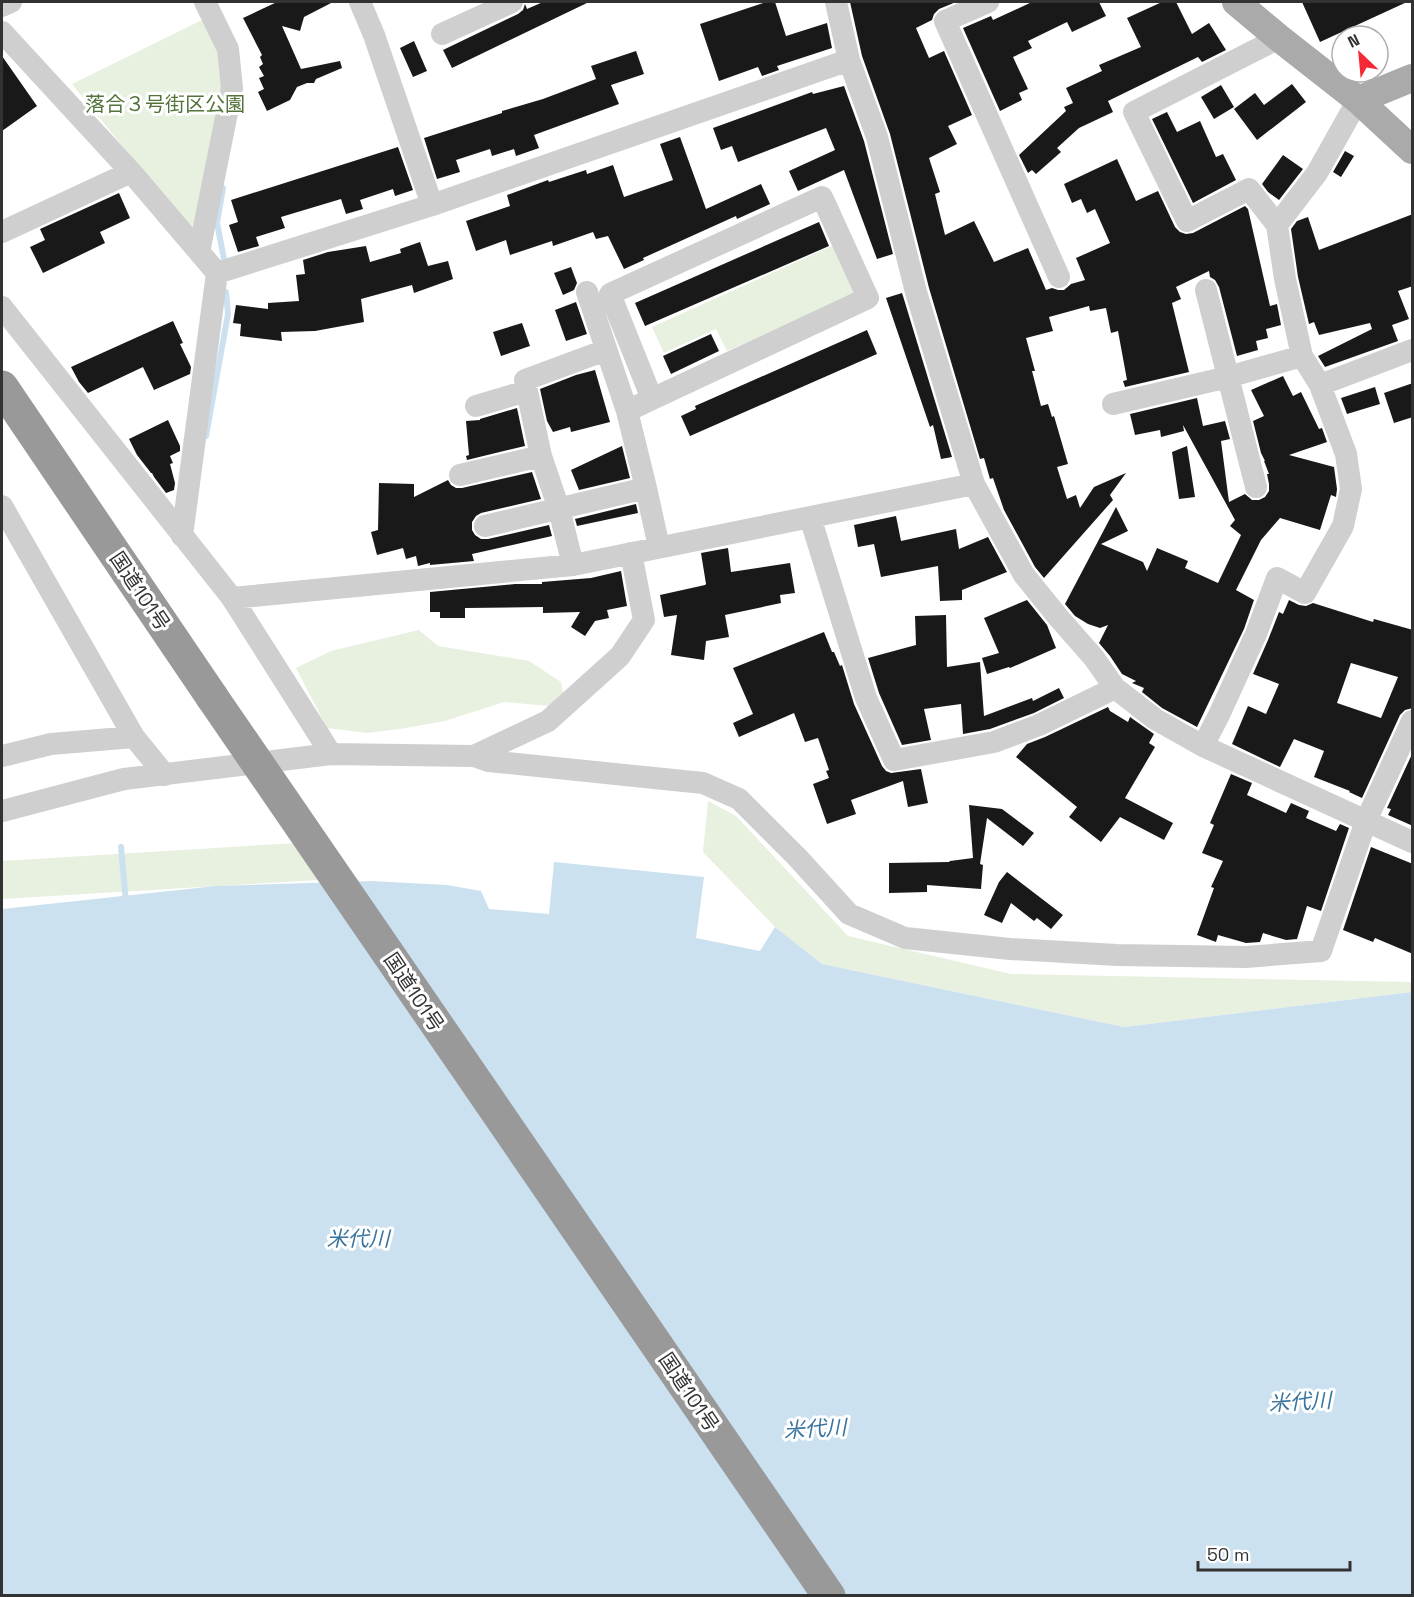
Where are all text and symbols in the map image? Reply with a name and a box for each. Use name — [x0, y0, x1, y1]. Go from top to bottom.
north arrow — [1330, 24, 1390, 84]
text: N — [1344, 29, 1363, 53]
park label: 落合３号街区公園 — [85, 91, 245, 117]
street label: 国道101号 — [104, 547, 176, 635]
street label: 国道101号 — [378, 948, 450, 1036]
water label: 米代川 — [327, 1225, 391, 1252]
street label: 国道101号 — [653, 1348, 725, 1436]
water label: 米代川 — [1268, 1386, 1334, 1417]
water label: 米代川 — [783, 1413, 849, 1444]
scale bar — [1198, 1534, 1350, 1572]
text: 50 m — [1207, 1543, 1249, 1566]

